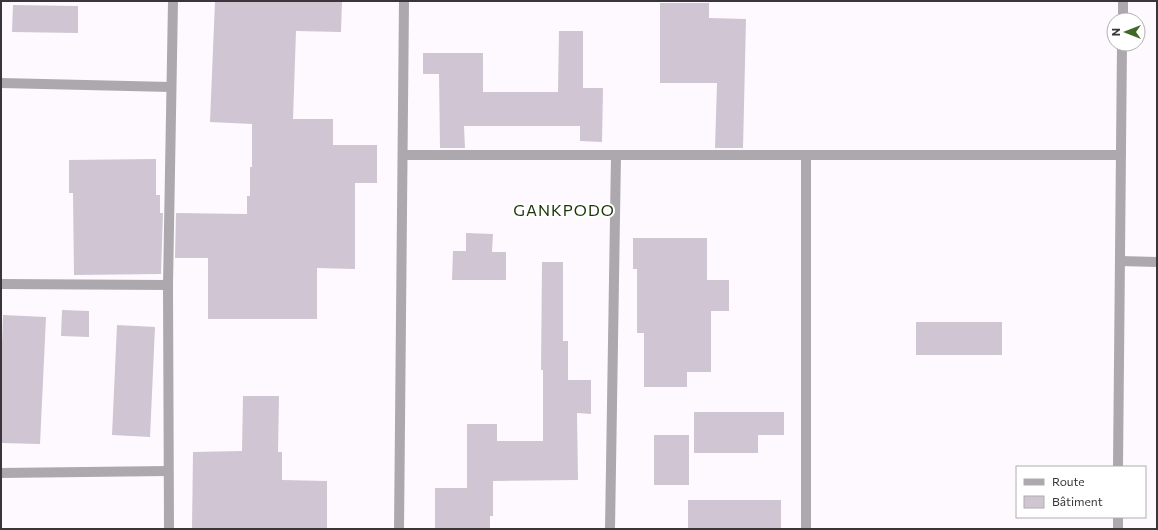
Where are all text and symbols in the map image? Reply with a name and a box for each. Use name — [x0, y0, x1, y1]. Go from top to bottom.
north arrow — [1106, 12, 1146, 52]
text: N — [1109, 28, 1122, 36]
district label: GANKPODO — [513, 200, 615, 219]
legend — [1016, 466, 1146, 518]
text: Route — [1052, 474, 1085, 488]
text: Bâtiment — [1052, 494, 1103, 508]

